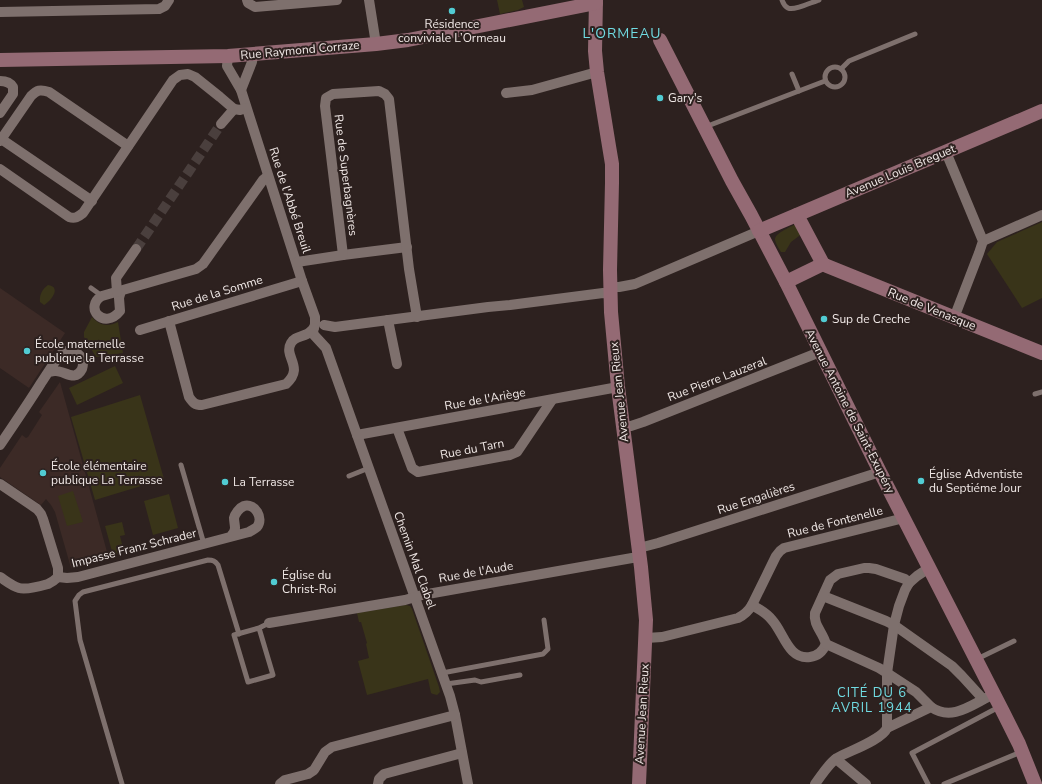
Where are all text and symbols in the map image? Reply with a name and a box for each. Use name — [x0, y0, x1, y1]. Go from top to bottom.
marker: Résidence conviviale L’Ormeau — [447, 6, 457, 16]
place label: Résidence conviviale L’Ormeau — [398, 16, 506, 46]
district label: L'ORMEAU — [582, 24, 662, 43]
street label: Rue Raymond Corraze — [240, 37, 360, 63]
place label: Gary's — [668, 90, 703, 106]
marker: Gary's — [655, 93, 665, 103]
street label: Rue de Superbagnères — [331, 113, 361, 237]
street label: Avenue Louis Breguet — [842, 140, 958, 202]
street label: Rue de l'Abbé Breuil — [265, 145, 315, 255]
street label: Rue de la Somme — [169, 272, 265, 314]
street label: Rue de Venasque — [886, 284, 978, 334]
place label: Sup de Creche — [832, 311, 910, 327]
marker: Sup de Creche — [819, 314, 829, 324]
street label: Avenue Antoine de Saint-Exupéry — [801, 326, 899, 497]
place label: École maternelle publique la Terrasse — [35, 336, 144, 366]
street label: Avenue Jean Rieux — [606, 340, 632, 443]
marker: École maternelle publique la Terrasse — [22, 346, 32, 356]
street label: Rue Pierre Lauzeral — [665, 353, 769, 405]
street label: Rue de l'Ariège — [443, 384, 527, 414]
street label: Rue du Tarn — [439, 435, 505, 463]
place label: École élémentaire publique La Terrasse — [51, 458, 163, 488]
place label: Église Adventiste du Septiéme Jour — [929, 466, 1023, 496]
marker: École élémentaire publique La Terrasse — [38, 468, 48, 478]
place label: La Terrasse — [233, 474, 294, 490]
marker: Église Adventiste du Septiéme Jour — [916, 476, 926, 486]
marker: La Terrasse — [220, 477, 230, 487]
street label: Rue Engalières — [715, 478, 797, 518]
street label: Rue de Fontenelle — [786, 502, 884, 542]
street label: Chemin Mal Clabel — [390, 509, 440, 611]
street label: Impasse Franz Schrader — [70, 525, 199, 571]
street label: Rue de l'Aude — [438, 558, 514, 586]
place label: Église du Christ-Roi — [282, 567, 336, 597]
marker: Église du Christ-Roi — [269, 577, 279, 587]
street label: Avenue Jean Rieux — [631, 663, 653, 765]
district label: CITÉ DU 6 AVRIL 1944 — [831, 683, 913, 717]

